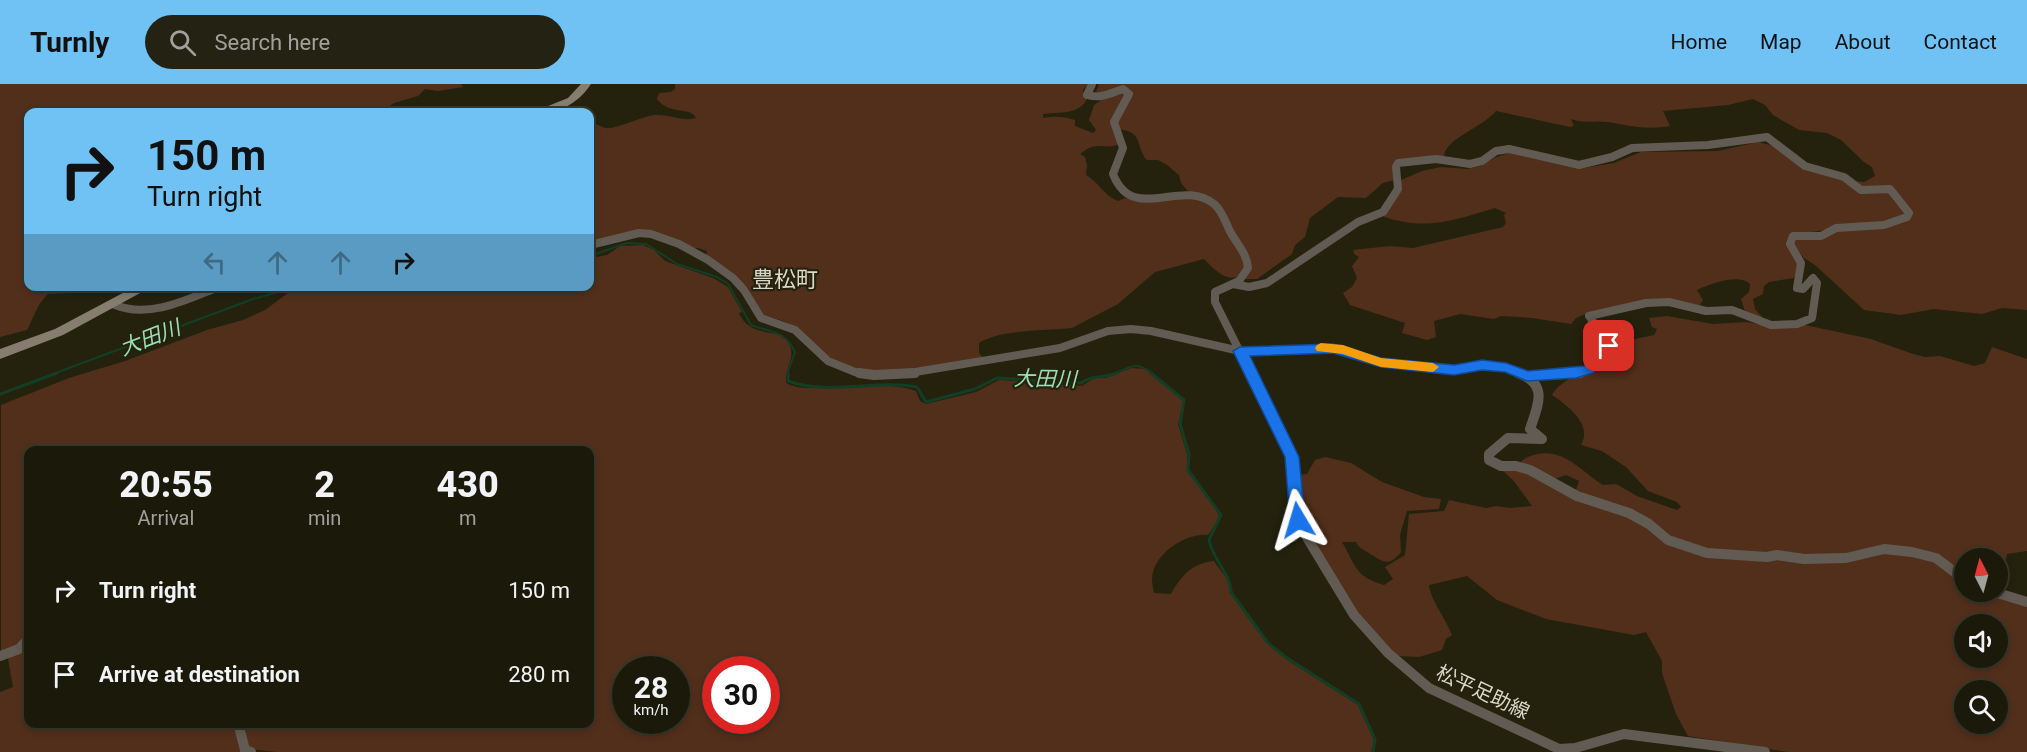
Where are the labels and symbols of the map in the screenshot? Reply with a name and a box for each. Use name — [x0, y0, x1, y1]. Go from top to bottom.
district label: 豊松町 — [752, 267, 818, 292]
water label: 大田川 — [116, 315, 186, 360]
pin — [1583, 320, 1634, 371]
water label: 大田川 — [1013, 366, 1079, 392]
position arrow — [1266, 488, 1330, 552]
north arrow — [1954, 548, 2008, 602]
speed limit sign: 30 — [702, 656, 780, 734]
street label: 松平足助線 — [1433, 660, 1533, 724]

